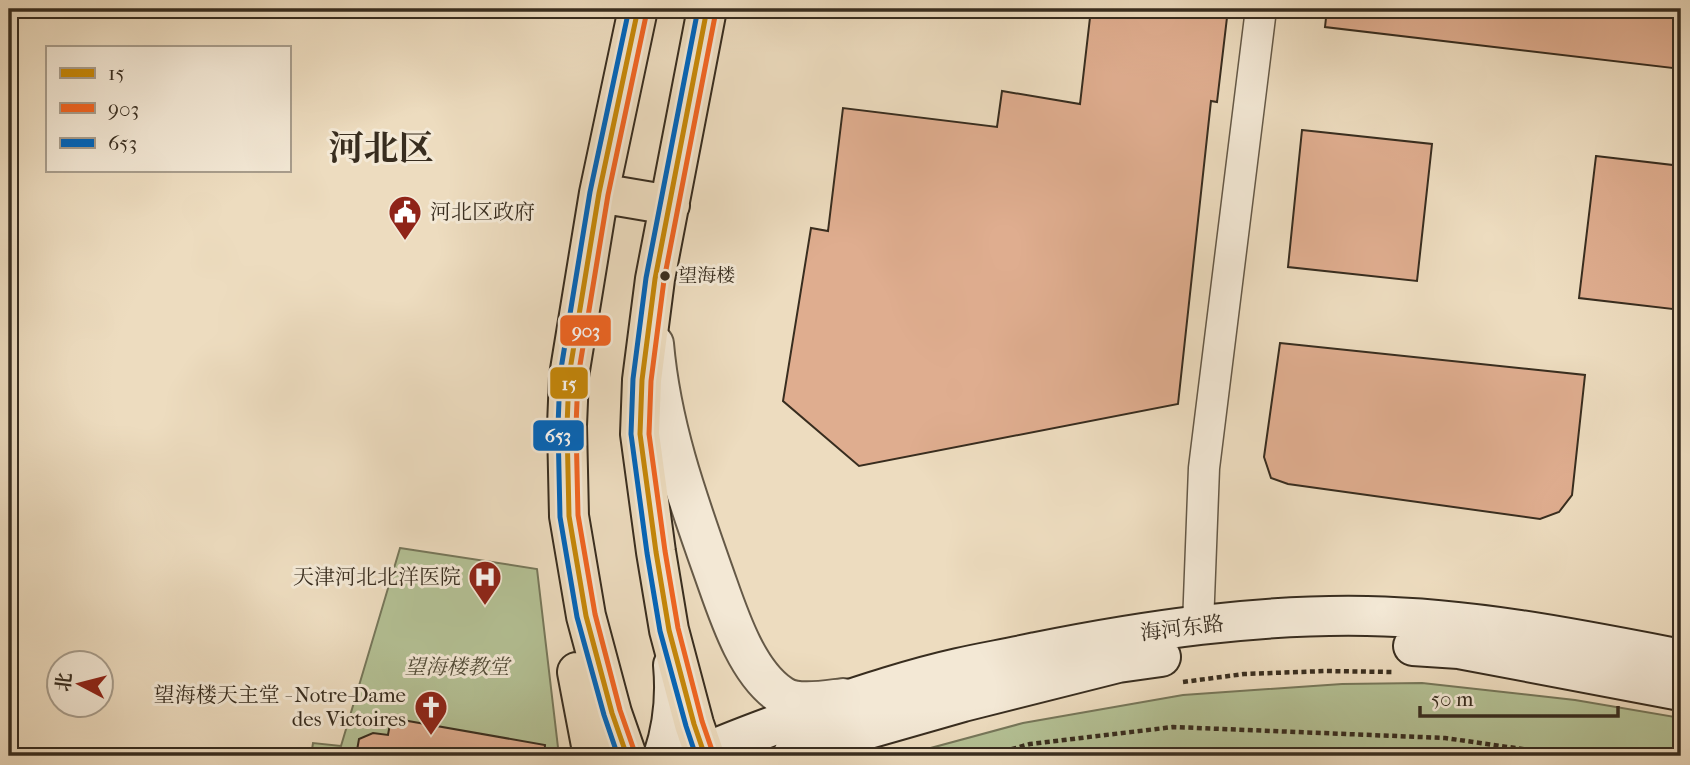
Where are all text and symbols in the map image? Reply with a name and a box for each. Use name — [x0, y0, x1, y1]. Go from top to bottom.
legend — [46, 46, 290, 172]
text: 15 — [108, 61, 125, 85]
text: 903 — [108, 97, 139, 121]
district label: 河北区 — [328, 128, 434, 169]
text: 653 — [108, 131, 137, 155]
public building icon: 河北区政府 — [386, 193, 424, 242]
place label: 河北区政府 — [430, 200, 535, 224]
place label: 望海楼 — [678, 265, 735, 287]
marker: 望海楼 — [658, 269, 672, 283]
line badge: 903 — [559, 314, 612, 347]
text: 903 — [571, 320, 600, 342]
line badge: 15 — [549, 366, 589, 400]
text: 15 — [562, 373, 576, 395]
line badge: 653 — [532, 419, 585, 452]
text: 653 — [545, 425, 571, 447]
hospital icon: 天津河北北洋医院 — [466, 558, 504, 607]
place label: 天津河北北洋医院 — [293, 565, 461, 589]
street label: 海河东路 — [1139, 611, 1225, 645]
north arrow — [46, 650, 116, 720]
park label: 望海楼教堂 — [405, 655, 512, 679]
text: 北 — [52, 671, 76, 693]
scale bar — [1420, 674, 1618, 718]
place label: 望海楼天主堂 - Notre-Dame des Victoires — [154, 683, 406, 731]
text: 50 m — [1431, 687, 1474, 711]
church icon: 望海楼天主堂 - Notre-Dame des Victoires — [412, 688, 450, 737]

